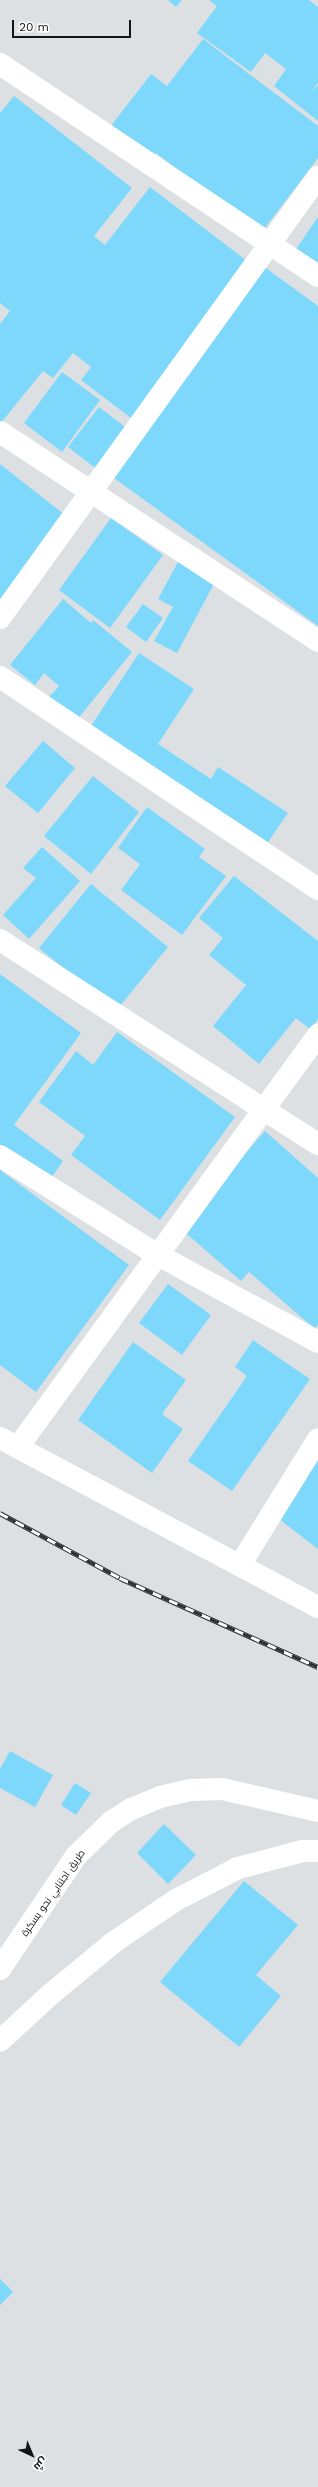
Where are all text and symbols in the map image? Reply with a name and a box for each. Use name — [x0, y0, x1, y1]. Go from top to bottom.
scale bar — [14, 12, 133, 38]
text: 20 m — [19, 20, 49, 34]
street label: طريق اجتنابي نحو بسكرة — [19, 1847, 87, 1939]
north arrow — [12, 2435, 52, 2475]
text: ش — [31, 2454, 50, 2474]

